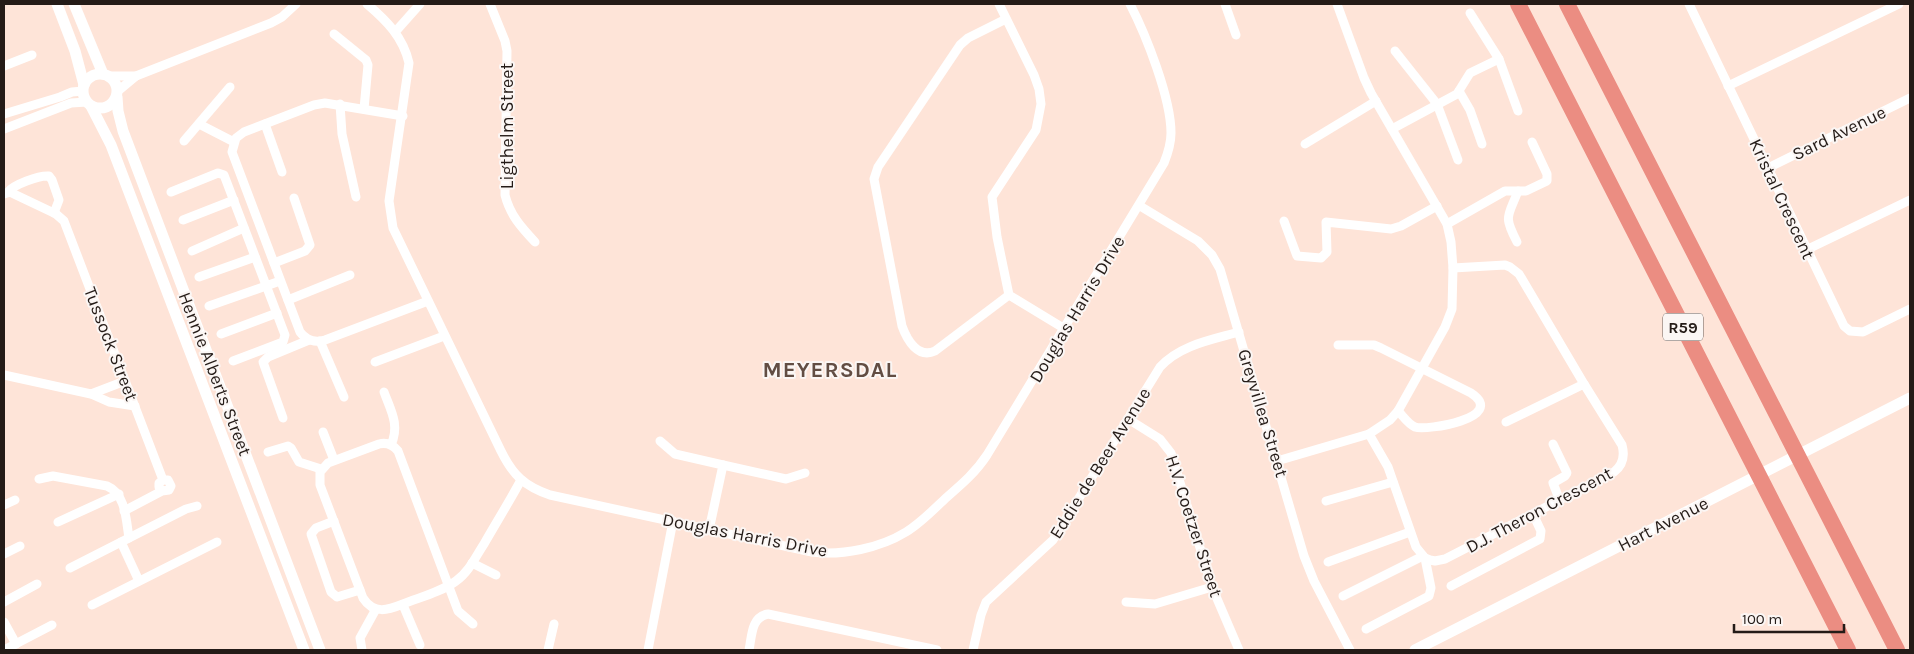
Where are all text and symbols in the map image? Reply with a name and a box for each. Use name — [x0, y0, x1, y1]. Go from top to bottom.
street label: Ligthelm Street — [496, 63, 518, 189]
street label: Sard Avenue — [1789, 101, 1889, 165]
street label: Kristal Crescent — [1744, 135, 1820, 263]
street label: Douglas Harris Drive — [1024, 232, 1130, 386]
street label: Tussock Street — [79, 284, 143, 404]
street label: Hennie Alberts Street — [174, 289, 256, 459]
road number: R59 — [1663, 314, 1703, 341]
street label: Greyvillea Street — [1233, 346, 1293, 480]
district label: MEYERSDAL — [763, 357, 897, 383]
street label: Eddie de Beer Avenue — [1045, 383, 1155, 543]
street label: H.V. Coetzer Street — [1161, 452, 1227, 600]
street label: D.J. Theron Crescent — [1462, 462, 1616, 558]
street label: Hart Avenue — [1614, 492, 1712, 556]
street label: Douglas Harris Drive — [661, 508, 829, 562]
scale bar — [1734, 602, 1844, 634]
text: 100 m — [1742, 610, 1782, 628]

